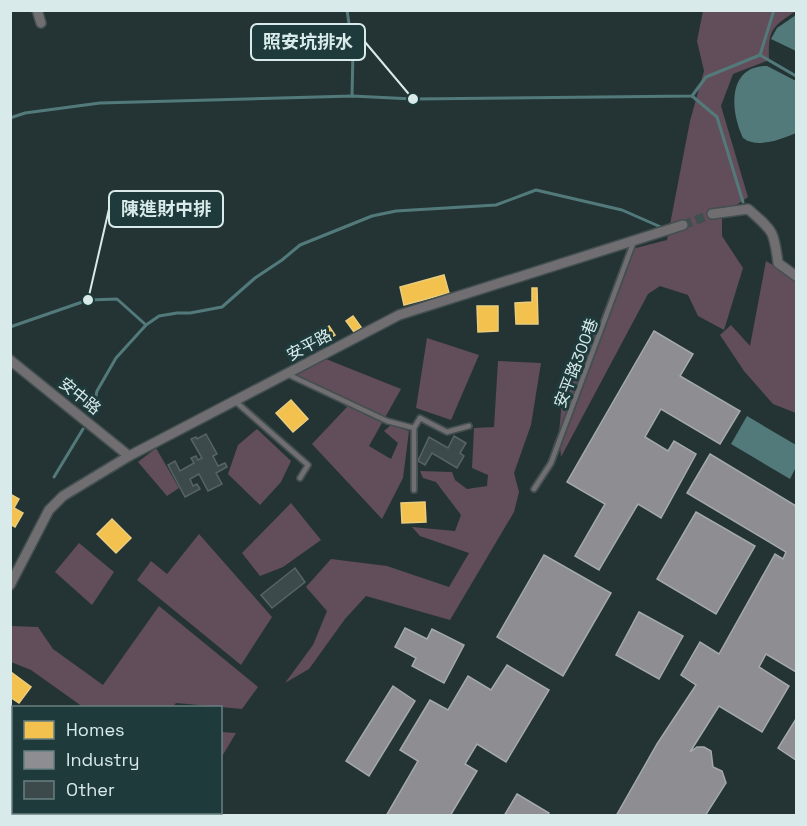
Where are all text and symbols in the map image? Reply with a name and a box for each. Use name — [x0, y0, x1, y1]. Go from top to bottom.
callout: 照安坑排水 — [251, 24, 365, 60]
text: 照安坑排水 — [263, 30, 353, 53]
callout: 陳進財中排 — [109, 191, 223, 227]
text: 陳進財中排 — [121, 197, 211, 220]
street label: 安平路300巷 — [549, 315, 603, 411]
street label: 安平路 — [283, 324, 335, 366]
street label: 安中路 — [55, 373, 105, 419]
legend — [12, 706, 222, 814]
text: Homes — [66, 718, 125, 741]
text: Industry — [66, 748, 139, 771]
text: Other — [66, 778, 115, 801]

